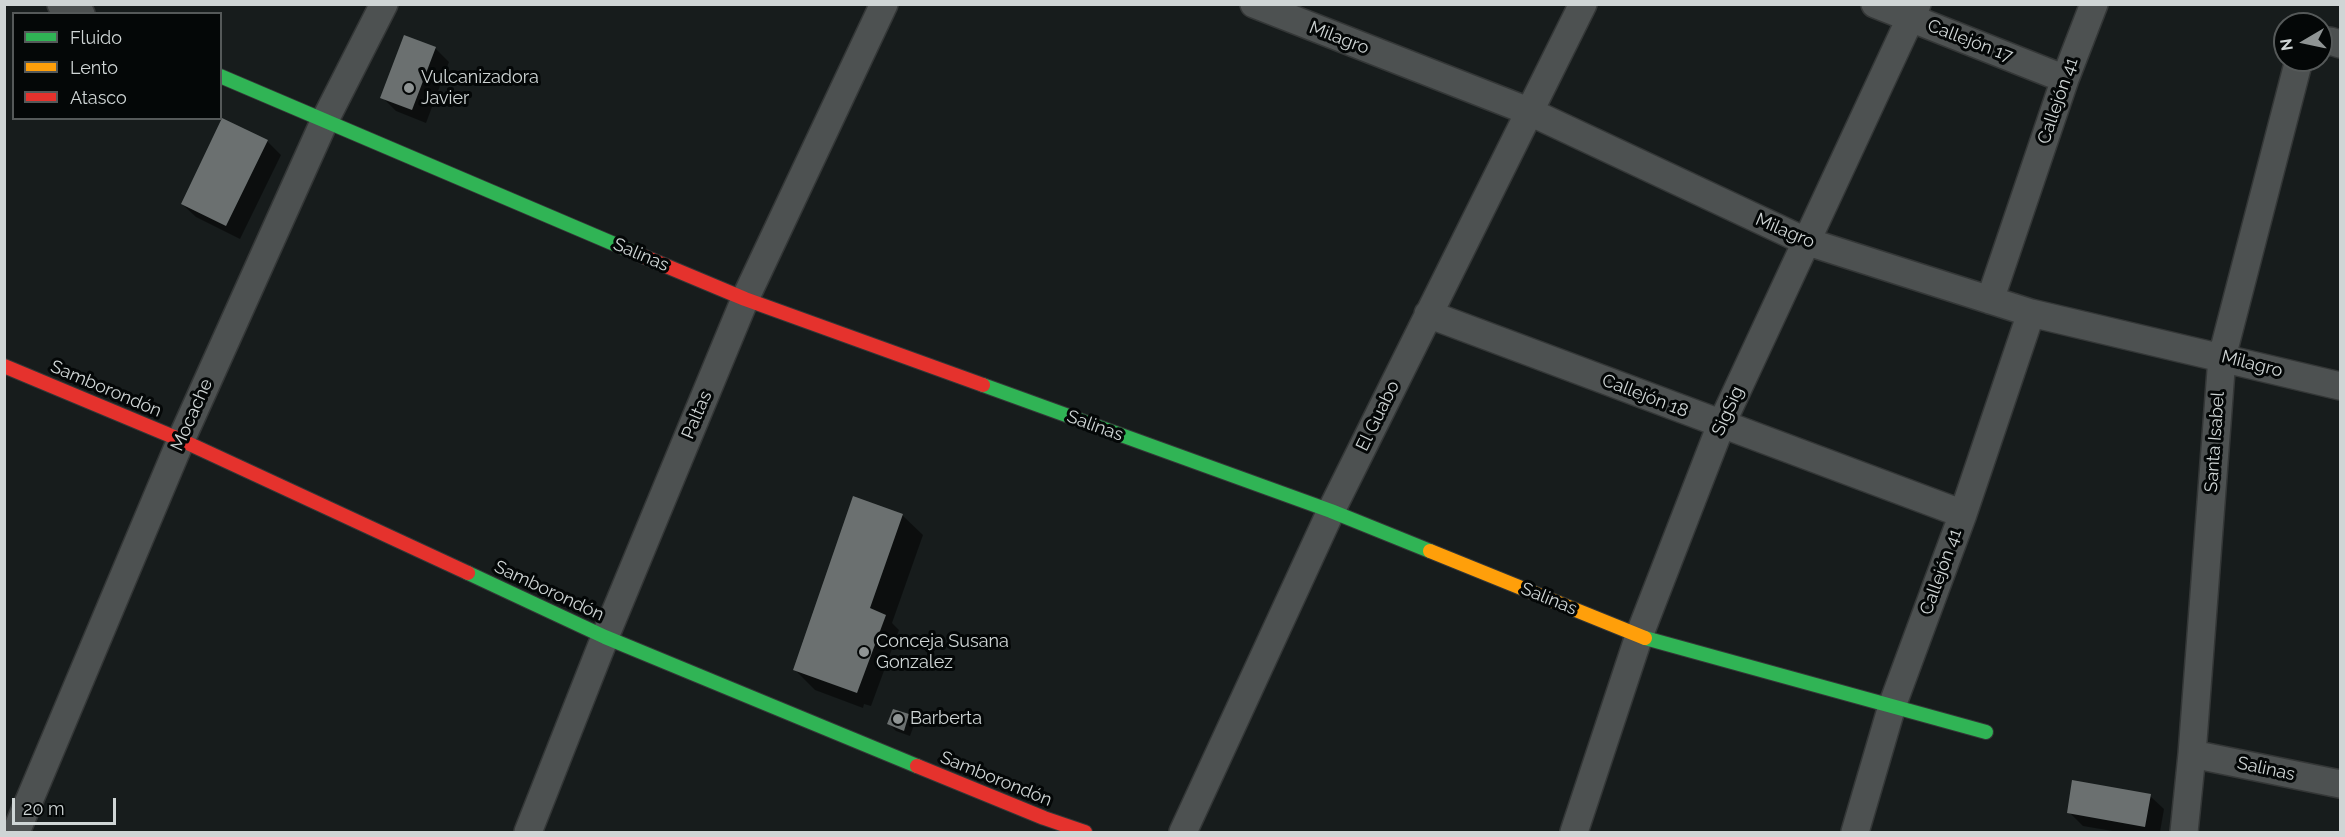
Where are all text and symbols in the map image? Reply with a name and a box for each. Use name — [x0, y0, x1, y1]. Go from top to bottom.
legend — [12, 12, 222, 120]
north arrow — [2273, 12, 2333, 72]
street label: Callejón 17 — [1924, 15, 2016, 67]
street label: Milagro — [1306, 17, 1372, 59]
text: Fluido — [70, 27, 122, 48]
text: N — [2276, 37, 2297, 52]
street label: Callejón 41 — [2033, 55, 2083, 147]
text: Lento — [70, 57, 118, 78]
place label: Vulcanizadora Javier — [421, 67, 539, 110]
marker: Vulcanizadora Javier — [402, 81, 416, 95]
text: Atasco — [70, 87, 127, 108]
street label: Milagro — [1752, 209, 1818, 253]
street label: Salinas — [610, 234, 672, 276]
street label: Milagro — [2219, 346, 2285, 382]
street label: Samborondón — [47, 356, 165, 422]
street label: Callejón 18 — [1599, 370, 1691, 422]
street label: Mocache — [166, 375, 218, 455]
street label: El Guabo — [1352, 377, 1404, 455]
street label: SigSig — [1708, 383, 1748, 439]
street label: Paltas — [677, 388, 717, 442]
street label: Santa Isabel — [2201, 391, 2229, 493]
street label: Salinas — [1064, 406, 1126, 446]
street label: Callejón 41 — [1915, 526, 1967, 618]
street label: Samborondón — [491, 556, 607, 626]
street label: Salinas — [1518, 578, 1580, 620]
place label: Conceja Susana Gonzalez — [876, 631, 1009, 674]
marker: Conceja Susana Gonzalez — [857, 645, 871, 659]
place label: Barberta — [910, 708, 982, 730]
marker: Barberta — [891, 712, 905, 726]
street label: Samborondón — [937, 747, 1055, 811]
street label: Salinas — [2235, 752, 2297, 786]
scale bar — [15, 786, 118, 824]
text: 20 m — [23, 798, 65, 819]

